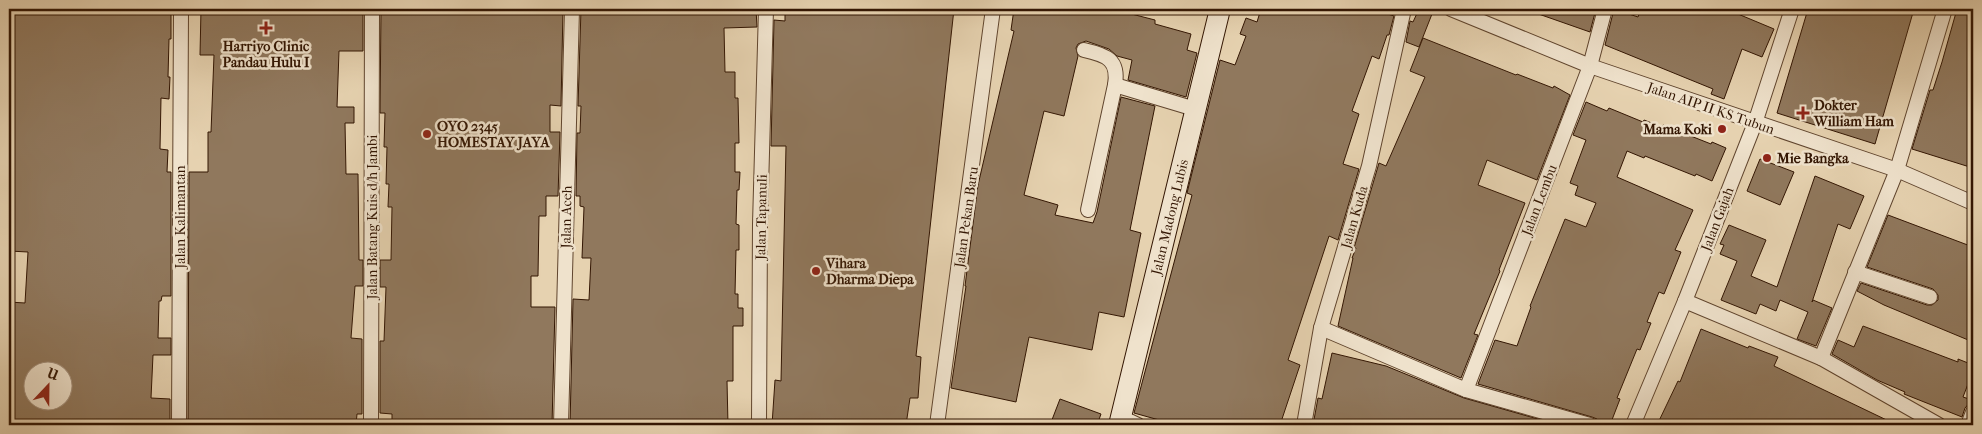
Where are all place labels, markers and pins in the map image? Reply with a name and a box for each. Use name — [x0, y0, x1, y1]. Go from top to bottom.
marker: Harriyo Clinic Pandau Hulu I — [259, 21, 273, 35]
place label: Harriyo Clinic Pandau Hulu I — [223, 38, 310, 71]
place label: Dokter William Ham — [1813, 97, 1894, 130]
marker: Dokter William Ham — [1796, 106, 1810, 120]
place label: OYO 2345 HOMESTAY JAYA — [437, 118, 551, 151]
place label: Mama Koki — [1642, 121, 1713, 138]
marker: Mama Koki — [1716, 123, 1728, 135]
marker: OYO 2345 HOMESTAY JAYA — [421, 128, 433, 140]
place label: Mie Bangka — [1776, 150, 1849, 167]
marker: Mie Bangka — [1761, 152, 1773, 164]
place label: Vihara Dharma Diepa — [825, 255, 914, 288]
marker: Vihara Dharma Diepa — [810, 265, 822, 277]

